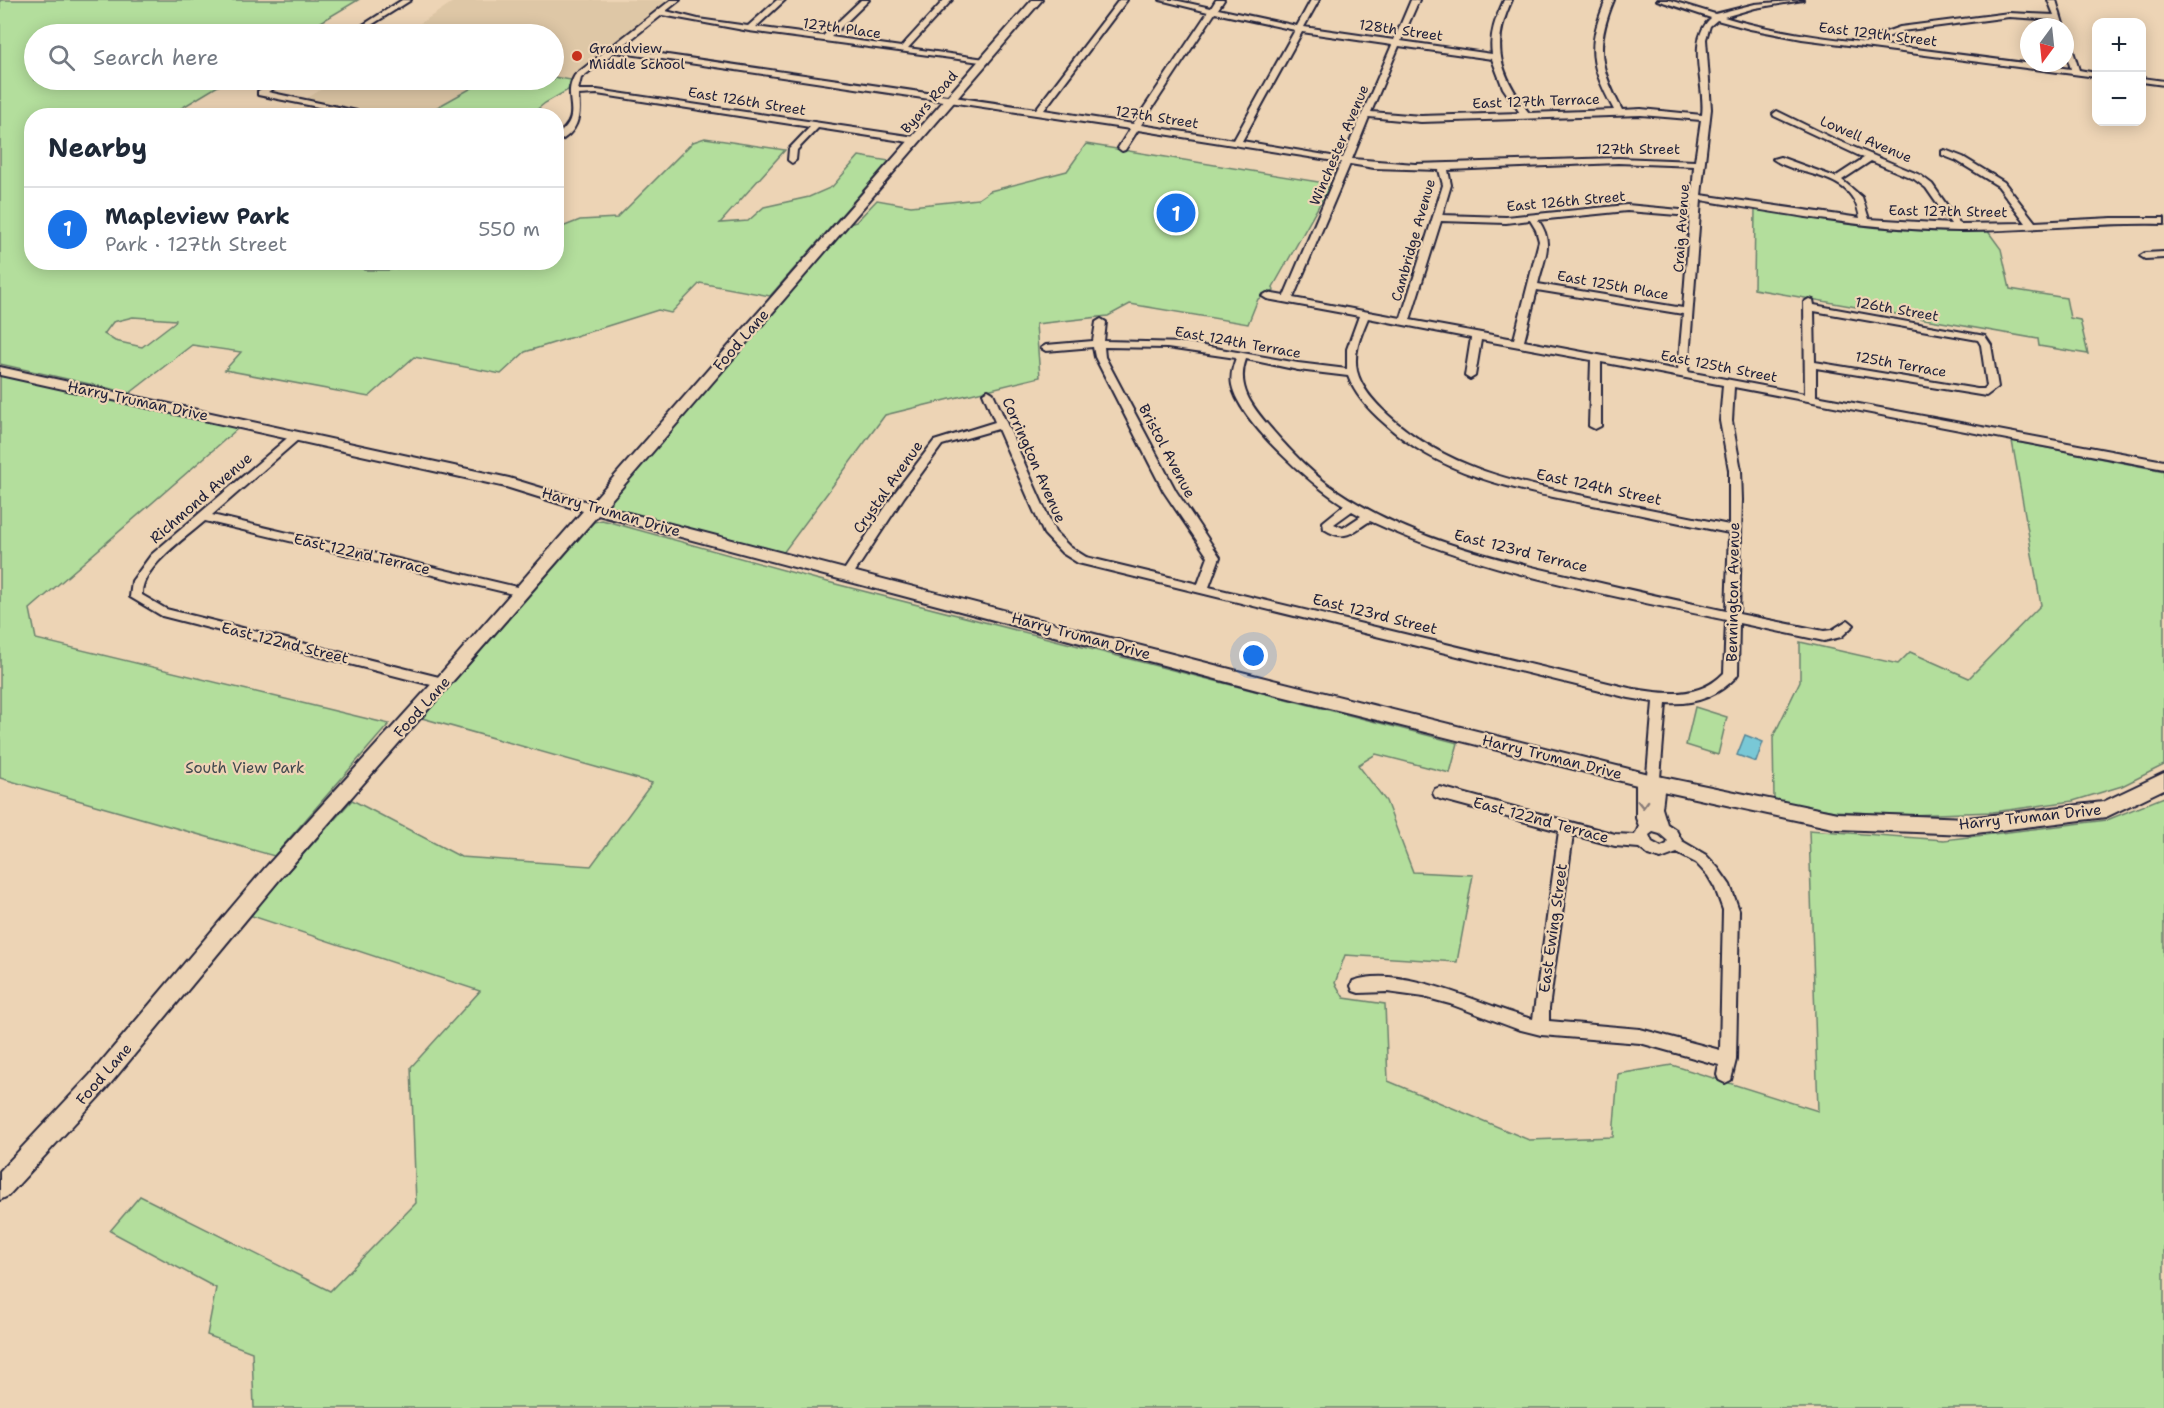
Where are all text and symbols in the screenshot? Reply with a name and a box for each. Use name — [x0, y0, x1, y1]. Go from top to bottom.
street label: 127th Place — [802, 14, 882, 42]
street label: 128th Street — [1358, 15, 1444, 45]
street label: East 129th Street — [1818, 18, 1938, 50]
north arrow — [2020, 18, 2074, 72]
map controls — [2092, 18, 2146, 126]
button: + — [2092, 18, 2146, 72]
search box — [24, 24, 564, 90]
place label: Grandview Middle School — [589, 39, 685, 73]
icon: search — [45, 41, 78, 74]
text: Search here — [93, 43, 219, 72]
marker: Grandview Middle School — [570, 49, 584, 63]
street label: Byars Road — [897, 67, 961, 137]
button: − — [2092, 72, 2146, 126]
street label: Winchester Avenue — [1305, 82, 1373, 208]
street label: East 126th Street — [687, 83, 807, 119]
street label: East 127th Terrace — [1472, 90, 1600, 112]
street label: 127th Street — [1114, 102, 1200, 132]
street label: Lowell Avenue — [1817, 112, 1915, 166]
text: Nearby — [48, 130, 147, 165]
street label: 127th Street — [1596, 140, 1680, 158]
street label: Cambridge Avenue — [1387, 177, 1439, 303]
street label: Craig Avenue — [1669, 183, 1693, 273]
street label: East 126th Street — [1506, 187, 1626, 215]
pin: 1 — [1156, 190, 1196, 236]
street label: East 127th Street — [1888, 201, 2008, 221]
text: Mapleview Park — [105, 202, 290, 231]
text: 1 — [63, 216, 72, 242]
text: 550 m — [478, 216, 540, 242]
text: Park · 127th Street — [105, 231, 287, 257]
street label: East 125th Place — [1556, 266, 1670, 304]
street label: 126th Street — [1854, 293, 1940, 325]
street label: Food Lane — [709, 305, 773, 375]
street label: East 124th Terrace — [1174, 322, 1303, 362]
street label: East 125th Street — [1659, 346, 1779, 386]
street label: 125th Terrace — [1854, 347, 1948, 381]
street label: Harry Truman Drive — [66, 376, 210, 426]
street label: Corrington Avenue — [997, 394, 1071, 526]
street label: Bristol Avenue — [1134, 400, 1200, 502]
street label: Crystal Avenue — [849, 437, 927, 537]
street label: Richmond Avenue — [146, 448, 256, 548]
street label: East 124th Street — [1535, 464, 1663, 510]
street label: Harry Truman Drive — [539, 483, 683, 541]
street label: Bennington Avenue — [1722, 522, 1744, 662]
street label: East 123rd Terrace — [1452, 525, 1590, 577]
street label: East 122nd Terrace — [292, 529, 432, 579]
street label: East 123rd Street — [1311, 589, 1439, 639]
street label: Harry Truman Drive — [1009, 608, 1153, 664]
street label: East 122nd Street — [219, 618, 351, 668]
your location — [1239, 641, 1268, 670]
street label: Food Lane — [389, 672, 455, 742]
street label: Harry Truman Drive — [1480, 730, 1624, 784]
park label: South View Park — [185, 758, 305, 778]
street label: East 122nd Terrace — [1471, 792, 1611, 848]
one-way arrow — [1636, 799, 1649, 808]
street label: Harry Truman Drive — [1958, 800, 2102, 834]
street label: East Ewing Street — [1534, 862, 1572, 994]
street label: Food Lane — [72, 1039, 136, 1109]

